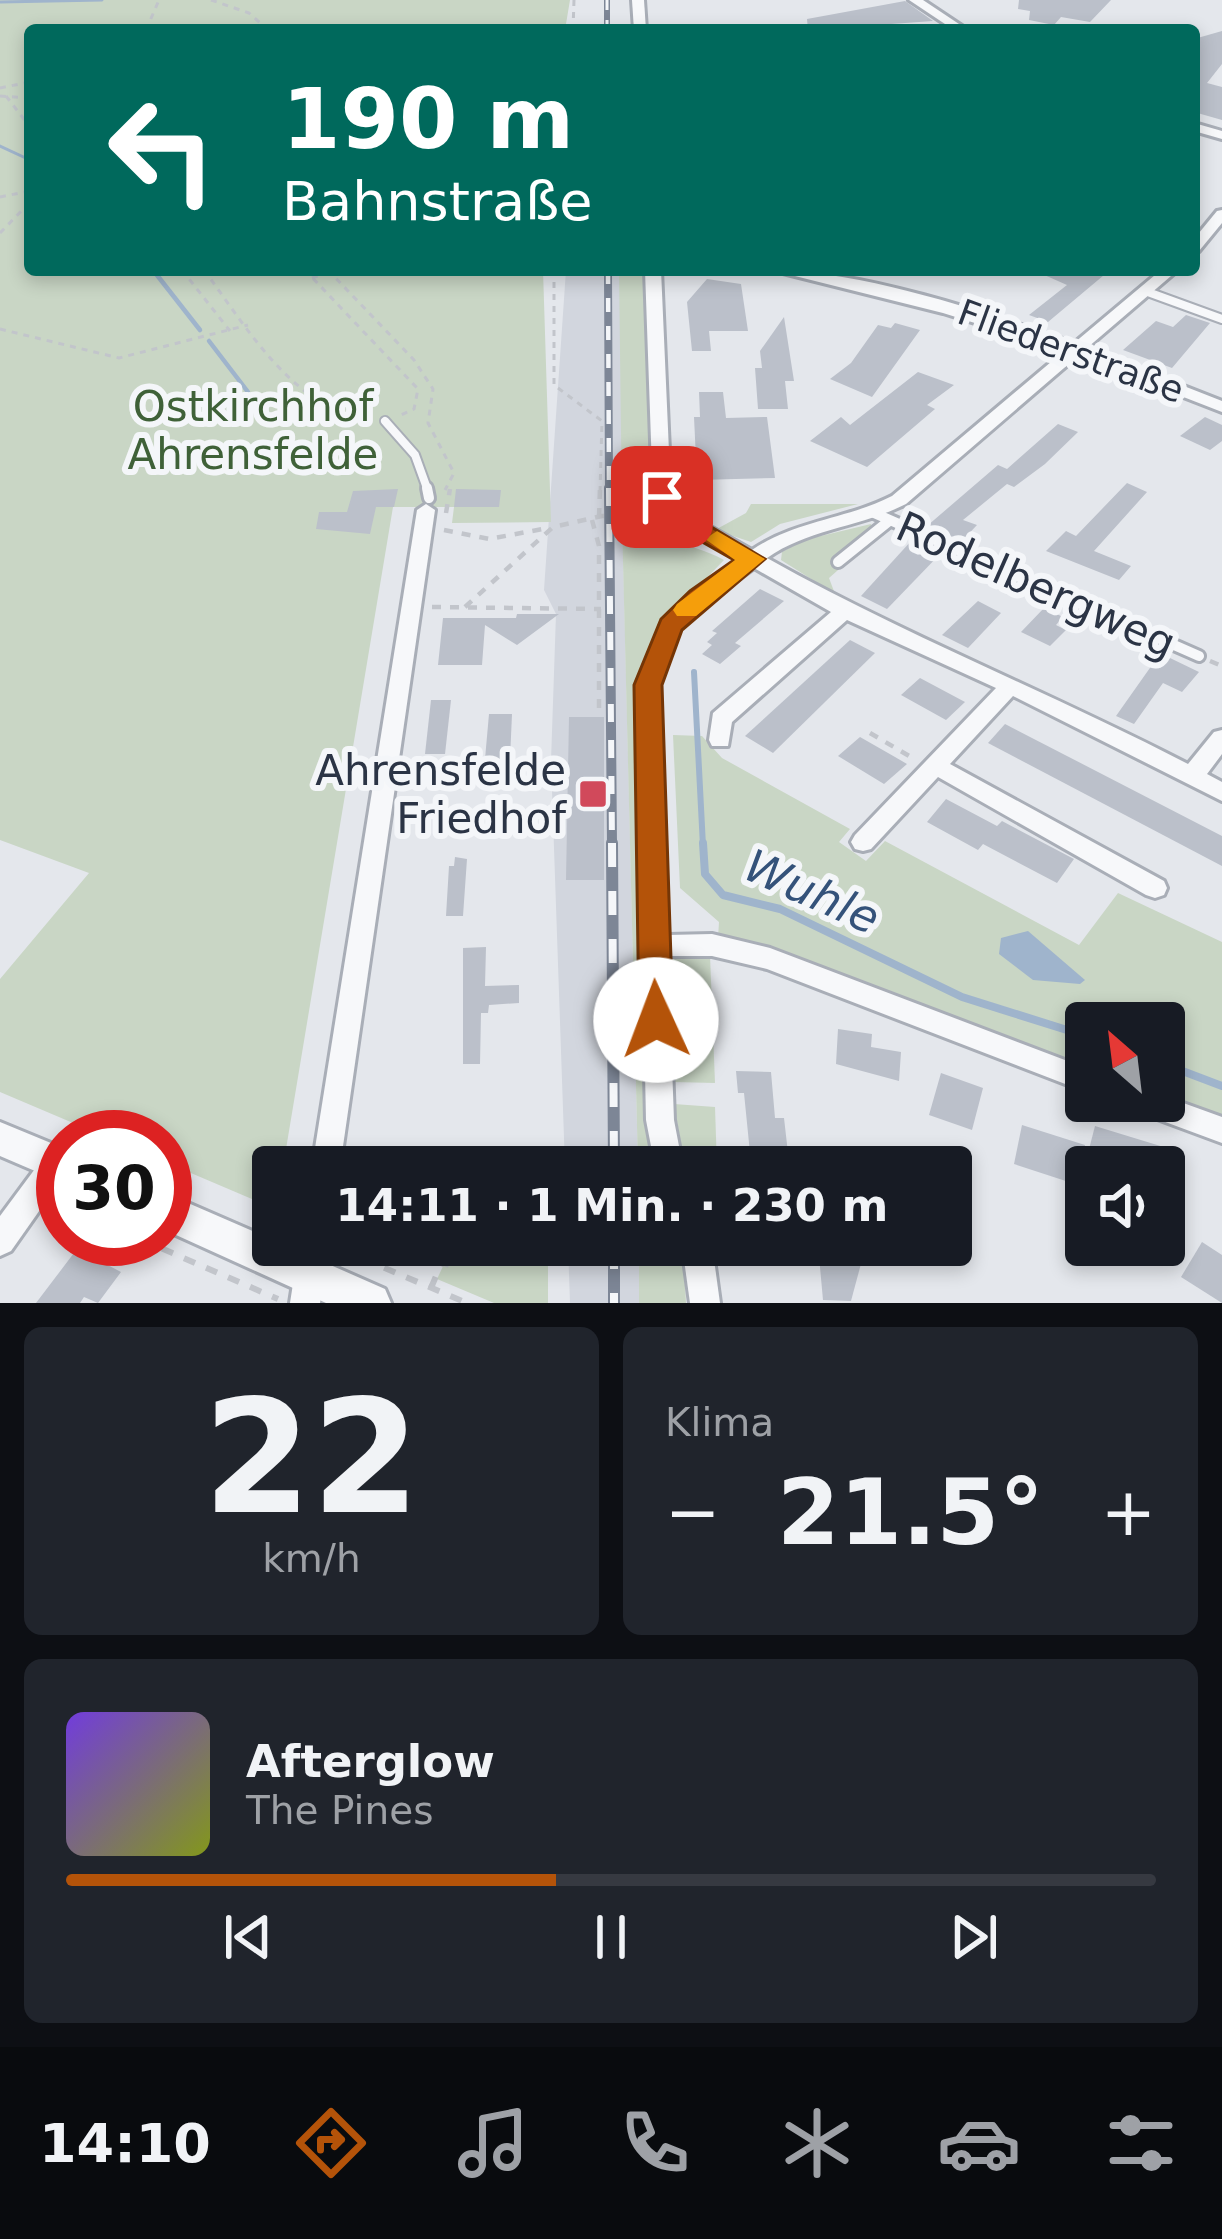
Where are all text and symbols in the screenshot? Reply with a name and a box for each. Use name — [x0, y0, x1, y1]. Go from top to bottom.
text: 190 m — [282, 70, 574, 168]
icon: left — [84, 72, 240, 228]
text: Bahnstraße — [282, 170, 592, 233]
street label: Fliederstraße — [953, 291, 1189, 411]
park label: Ostkirchhof Ahrensfelde — [128, 382, 378, 479]
pin — [611, 446, 713, 548]
icon: arrive — [629, 464, 695, 530]
street label: Rodelbergweg — [889, 502, 1183, 668]
place label: Ahrensfelde Friedhof — [315, 746, 567, 843]
marker: Ahrensfelde Friedhof — [577, 778, 609, 810]
water label: Wuhle — [736, 839, 888, 945]
position arrow — [593, 957, 719, 1083]
north arrow — [1065, 1002, 1185, 1122]
map controls — [1065, 1002, 1185, 1266]
speed limit sign: 30 — [36, 1110, 192, 1266]
button: sound — [1065, 1146, 1185, 1266]
text: 14:11 · 1 Min. · 230 m — [336, 1179, 888, 1232]
text: 22 — [203, 1367, 420, 1549]
text: Klima — [665, 1400, 774, 1445]
text: 21.5° — [777, 1460, 1044, 1565]
text: − — [665, 1474, 720, 1551]
text: + — [1101, 1474, 1156, 1551]
text: km/h — [262, 1536, 361, 1581]
text: Afterglow — [246, 1735, 495, 1788]
text: The Pines — [246, 1788, 433, 1833]
icon: previous — [215, 1904, 281, 1970]
icon: pause — [578, 1904, 644, 1970]
icon: next — [941, 1904, 1007, 1970]
icon: directions — [289, 2101, 373, 2185]
icon: music — [451, 2101, 535, 2185]
icon: phone — [613, 2101, 697, 2185]
icon: climate — [775, 2101, 859, 2185]
icon: car — [937, 2101, 1021, 2185]
icon: filters — [1099, 2101, 1183, 2185]
text: 14:10 — [39, 2112, 211, 2175]

